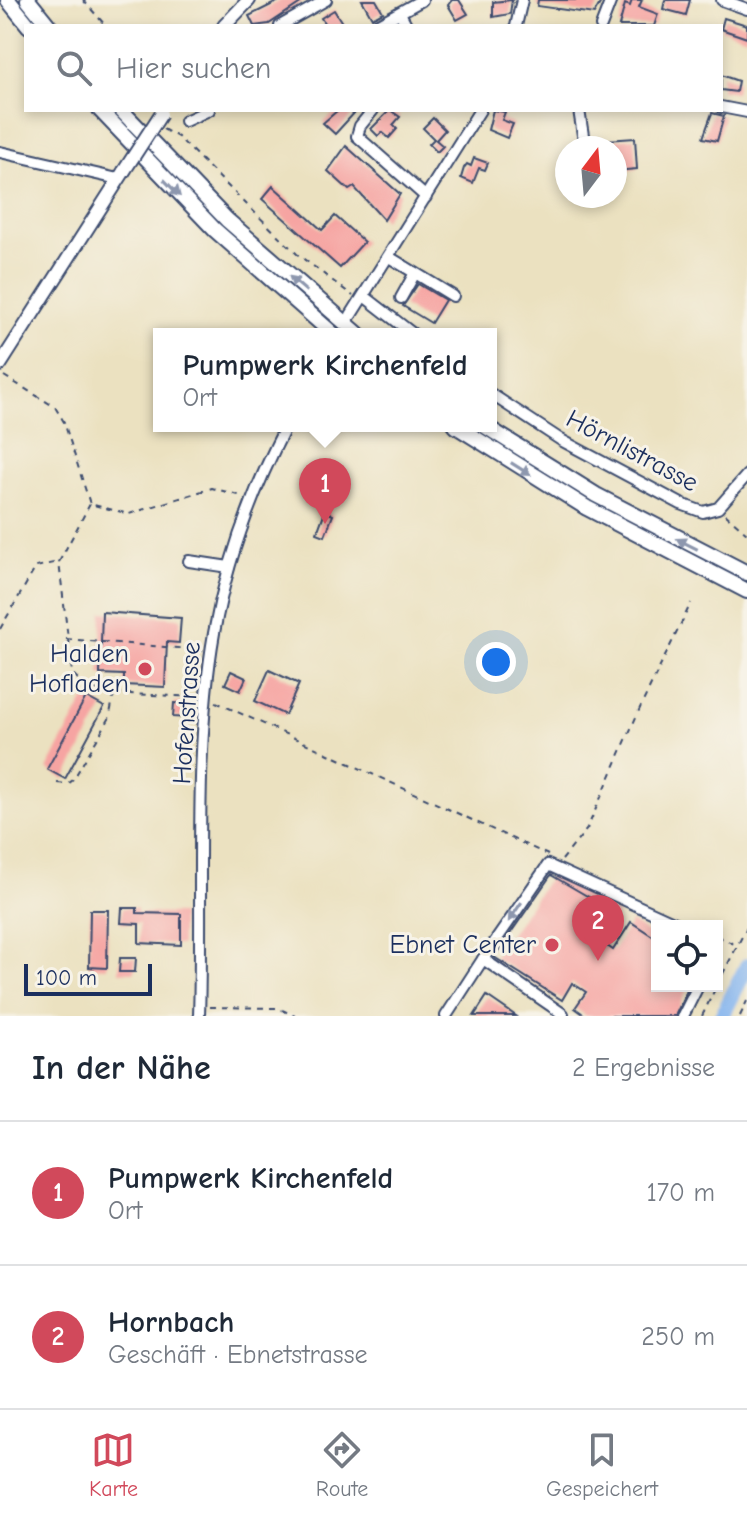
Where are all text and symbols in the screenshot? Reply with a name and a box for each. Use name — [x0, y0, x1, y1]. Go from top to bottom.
search box — [24, 24, 723, 112]
icon: search — [52, 46, 96, 90]
text: Hier suchen — [116, 51, 271, 86]
north arrow — [555, 136, 627, 208]
one-way arrow — [162, 178, 181, 197]
one-way arrow — [289, 276, 309, 293]
popup — [153, 328, 497, 432]
text: Pumpwerk Kirchenfeld — [182, 348, 468, 383]
text: Ort — [182, 383, 217, 413]
street label: Hörnlistrasse — [561, 404, 703, 498]
pin: 1 — [299, 458, 351, 524]
one-way arrow — [510, 461, 532, 475]
one-way arrow — [676, 538, 699, 551]
place label: Halden Hofladen — [29, 639, 129, 699]
street label: Hofenstrasse — [167, 641, 207, 785]
your location — [476, 642, 516, 682]
marker: Halden Hofladen — [136, 660, 154, 678]
pin: 2 — [572, 895, 624, 961]
one-way arrow — [508, 901, 523, 922]
map controls — [651, 920, 723, 992]
button: locate — [651, 920, 723, 992]
place label: Ebnet Center — [389, 930, 537, 960]
marker: Ebnet Center — [543, 936, 561, 954]
scale bar — [24, 960, 152, 996]
text: 100 m — [36, 965, 97, 991]
text: In der Nähe — [32, 1048, 211, 1088]
text: 2 Ergebnisse — [572, 1053, 715, 1083]
text: Pumpwerk Kirchenfeld — [108, 1161, 393, 1196]
text: 1 — [53, 1178, 63, 1208]
text: 170 m — [646, 1178, 715, 1208]
text: Ort — [108, 1196, 142, 1226]
text: Hornbach — [108, 1305, 234, 1340]
text: 2 — [52, 1322, 64, 1352]
text: 250 m — [641, 1322, 715, 1352]
text: Geschäft · Ebnetstrasse — [108, 1340, 367, 1370]
tab: Karte — [89, 1428, 138, 1502]
tab: Route — [316, 1428, 368, 1502]
tab: Gespeichert — [546, 1428, 658, 1502]

